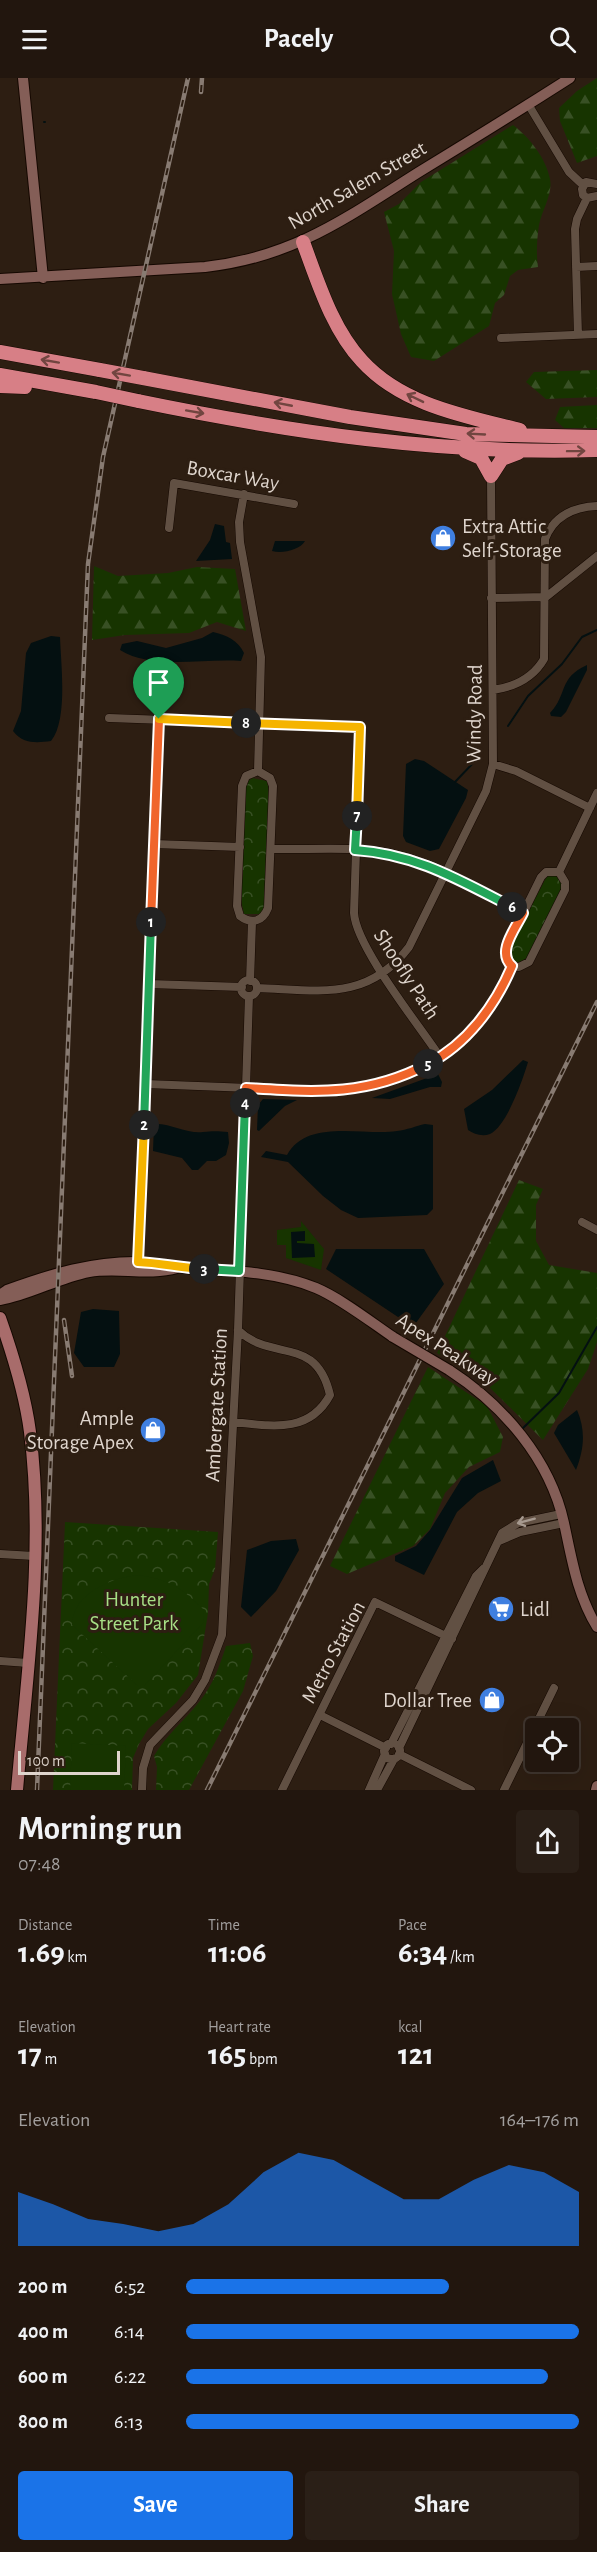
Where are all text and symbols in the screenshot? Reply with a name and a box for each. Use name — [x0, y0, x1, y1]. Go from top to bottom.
icon: menu — [18, 23, 51, 56]
icon: search — [546, 23, 579, 56]
text: Pacely — [264, 25, 333, 52]
street label: North Salem Street — [285, 137, 430, 233]
one-way arrow — [40, 355, 60, 366]
one-way arrow — [112, 368, 132, 379]
one-way arrow — [406, 392, 424, 404]
one-way arrow — [274, 398, 293, 409]
one-way arrow — [185, 407, 204, 418]
one-way arrow — [466, 429, 486, 440]
one-way arrow — [565, 445, 585, 457]
street label: Boxcar Way — [185, 457, 281, 494]
place label: Extra Attic Self-Storage — [462, 516, 562, 561]
shop icon: Extra Attic Self-Storage — [428, 523, 458, 553]
pin — [133, 657, 184, 719]
street label: Windy Road — [463, 664, 486, 764]
icon: arrive — [142, 666, 175, 699]
pin: 8 — [231, 708, 261, 738]
text: 8 — [242, 715, 250, 731]
pin: 7 — [342, 801, 372, 831]
text: 7 — [354, 808, 360, 824]
pin: 6 — [497, 892, 527, 922]
text: 6 — [508, 899, 516, 915]
pin: 1 — [136, 907, 166, 937]
text: 1 — [148, 914, 154, 930]
street label: Shoofly Path — [370, 925, 443, 1023]
pin: 5 — [413, 1049, 443, 1079]
text: 5 — [425, 1056, 431, 1072]
pin: 4 — [230, 1088, 260, 1118]
text: 4 — [241, 1095, 249, 1111]
pin: 2 — [129, 1110, 159, 1140]
text: 2 — [140, 1117, 148, 1133]
pin: 3 — [189, 1254, 219, 1284]
text: 3 — [201, 1261, 207, 1277]
street label: Apex Peakway — [392, 1309, 501, 1390]
street label: Ambergate Station — [202, 1327, 231, 1483]
place label: Ample Storage Apex — [27, 1408, 134, 1453]
shop icon: Ample Storage Apex — [138, 1415, 168, 1445]
one-way arrow — [517, 1516, 536, 1528]
park label: Hunter Street Park — [89, 1589, 179, 1634]
supermarket icon: Lidl — [486, 1594, 516, 1624]
street label: Metro Station — [298, 1598, 369, 1707]
place label: Lidl — [520, 1599, 550, 1620]
shop icon: Dollar Tree — [477, 1685, 507, 1715]
place label: Dollar Tree — [383, 1690, 472, 1711]
map controls — [525, 1718, 579, 1772]
button: locate — [525, 1718, 579, 1772]
scale bar — [18, 1748, 120, 1776]
text: 100 m — [27, 1753, 65, 1769]
button: share — [516, 1810, 579, 1873]
text: Morning run — [18, 1813, 182, 1846]
text: 07:48 — [18, 1854, 61, 1874]
text: Distance — [18, 1917, 72, 1933]
text: Time — [208, 1917, 240, 1933]
text: Pace — [398, 1917, 427, 1933]
text: 1.69 — [18, 1938, 65, 1968]
text: 11:06 — [208, 1938, 267, 1968]
text: 6:34 — [398, 1938, 447, 1968]
text: km — [65, 1949, 87, 1965]
text: /km — [447, 1949, 475, 1965]
text: Elevation — [18, 2019, 76, 2035]
text: Heart rate — [208, 2019, 271, 2035]
text: kcal — [398, 2019, 422, 2035]
text: 17 — [18, 2040, 42, 2070]
text: 165 — [208, 2040, 246, 2070]
text: 121 — [398, 2040, 434, 2070]
text: m — [42, 2051, 57, 2067]
text: bpm — [246, 2051, 278, 2067]
text: Elevation — [18, 2110, 90, 2130]
text: 164–176 m — [500, 2110, 579, 2130]
text: 200 m — [18, 2277, 67, 2297]
text: 6:52 — [114, 2277, 145, 2297]
text: 400 m — [18, 2322, 68, 2342]
text: 6:14 — [114, 2322, 144, 2342]
text: 600 m — [18, 2367, 68, 2387]
text: 6:22 — [114, 2367, 146, 2387]
text: 800 m — [18, 2412, 68, 2432]
text: 6:13 — [114, 2412, 143, 2432]
button: Save — [18, 2471, 293, 2540]
button: Share — [305, 2471, 579, 2540]

